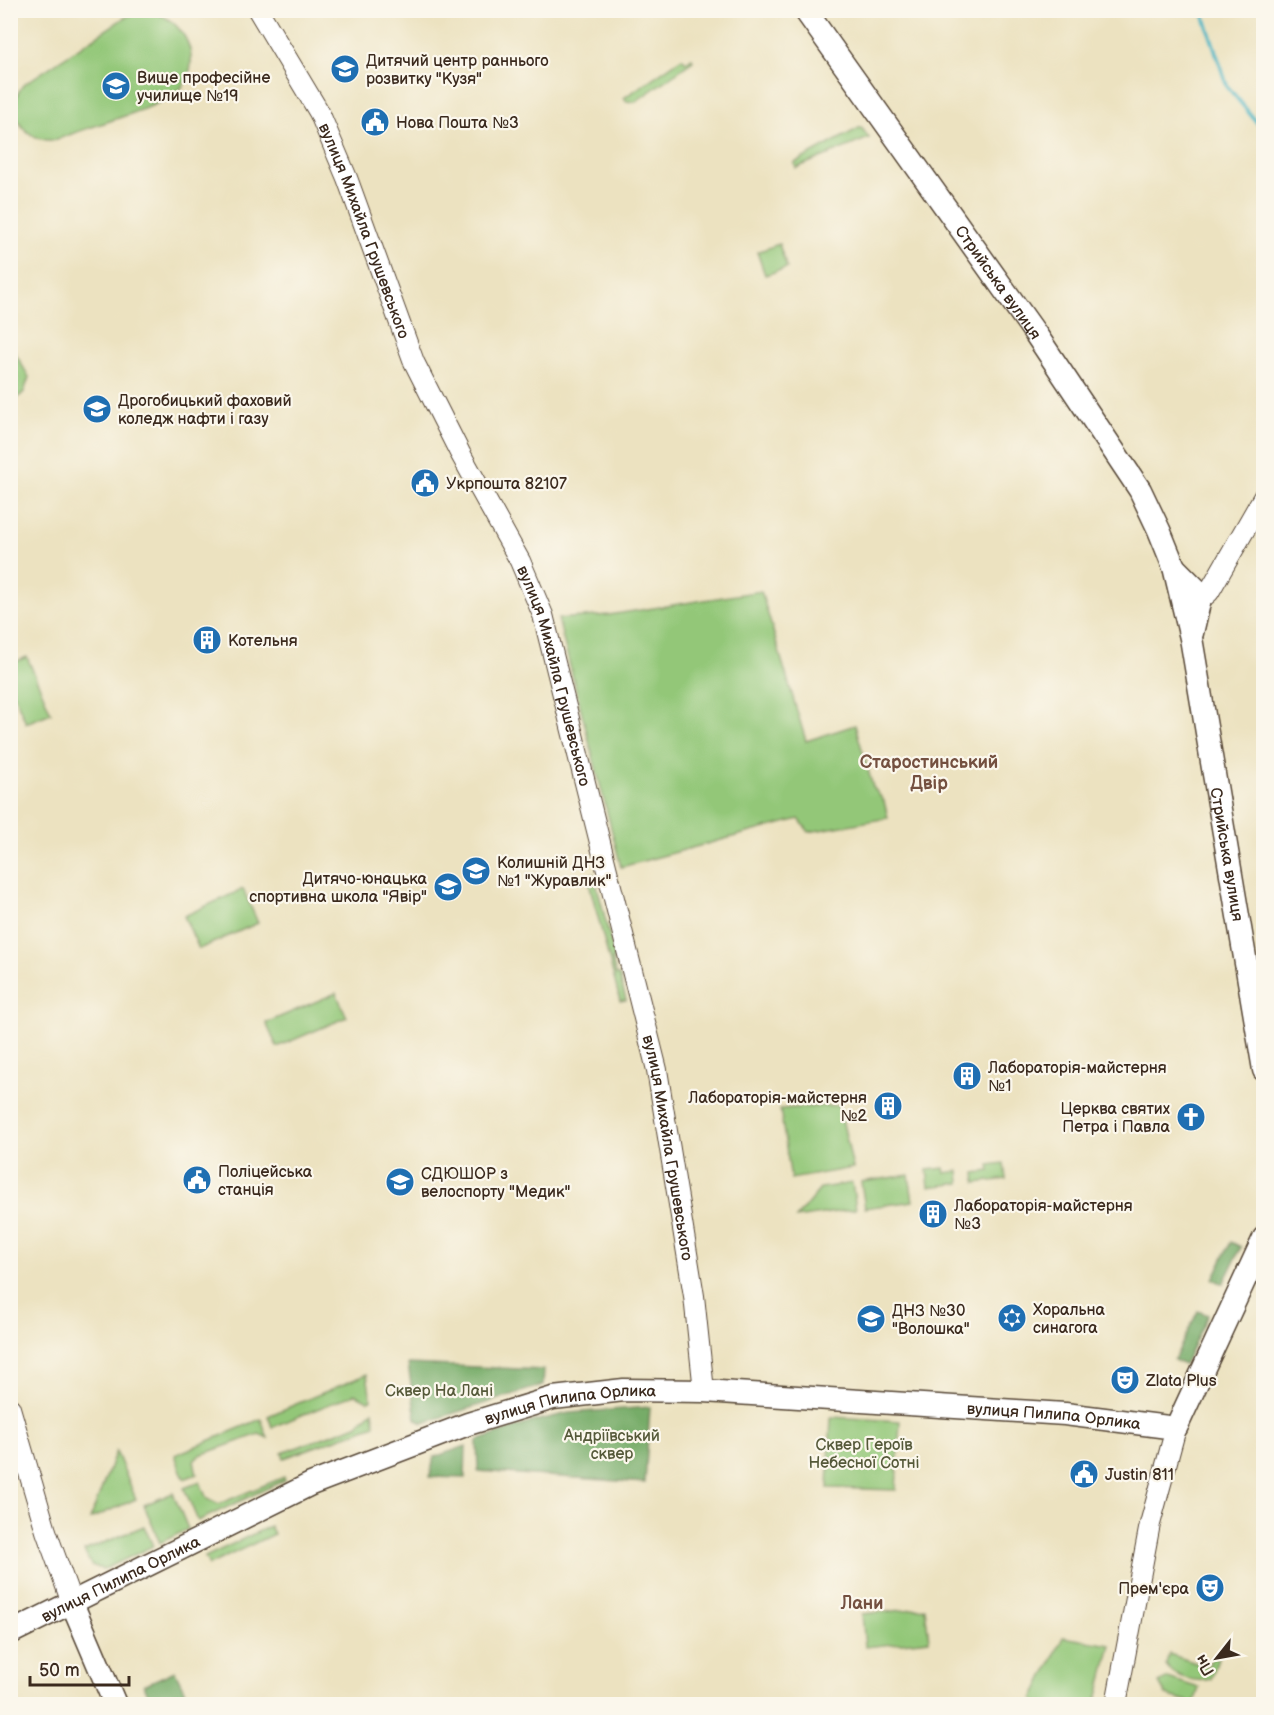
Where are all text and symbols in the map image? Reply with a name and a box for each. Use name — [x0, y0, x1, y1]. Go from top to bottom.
place label: Дитячий центр раннього розвитку "Кузя" — [366, 52, 548, 89]
school or university icon: Дитячий центр раннього розвитку "Кузя" — [329, 53, 361, 85]
place label: Вище професійне училище №19 — [137, 69, 270, 106]
school or university icon: Вище професійне училище №19 — [100, 70, 132, 102]
public building icon: Нова Пошта №3 — [359, 106, 391, 138]
place label: Нова Пошта №3 — [396, 114, 519, 133]
street label: вулиця Михайла Грушевського — [314, 121, 413, 341]
street label: Стрийська вулиця — [951, 222, 1045, 343]
place label: Дрогобицький фаховий коледж нафти і газу — [118, 392, 292, 429]
school or university icon: Дрогобицький фаховий коледж нафти і газу — [81, 393, 113, 425]
public building icon: Укрпошта 82107 — [409, 467, 441, 499]
place label: Укрпошта 82107 — [446, 475, 567, 494]
street label: вулиця Михайла Грушевського — [512, 563, 594, 788]
building icon: Котельня — [191, 624, 223, 656]
place label: Котельня — [228, 632, 298, 651]
district label: Старостинський Двір — [860, 752, 998, 794]
street label: Стрийська вулиця — [1205, 786, 1247, 923]
place label: Колишній ДНЗ №1 "Журавлик" — [497, 854, 611, 891]
school or university icon: Колишній ДНЗ №1 "Журавлик" — [460, 855, 492, 887]
place label: Дитячо-юнацька спортивна школа "Явір" — [249, 870, 428, 907]
school or university icon: Дитячо-юнацька спортивна школа "Явір" — [432, 871, 464, 903]
street label: вулиця Михайла Грушевського — [638, 1033, 696, 1262]
place label: Лабораторія-майстерня №1 — [987, 1059, 1167, 1096]
building icon: Лабораторія-майстерня №1 — [951, 1060, 983, 1092]
place label: Лабораторія-майстерня №2 — [687, 1089, 868, 1126]
building icon: Лабораторія-майстерня №2 — [872, 1090, 904, 1122]
place label: Церква святих Петра і Павла — [1060, 1100, 1171, 1137]
church icon: Церква святих Петра і Павла — [1175, 1101, 1207, 1133]
place label: Поліцейська станція — [218, 1163, 313, 1200]
public building icon: Поліцейська станція — [181, 1164, 213, 1196]
place label: СДЮШОР з велоспорту "Медик" — [421, 1165, 570, 1202]
school or university icon: СДЮШОР з велоспорту "Медик" — [384, 1166, 416, 1198]
place label: Лабораторія-майстерня №3 — [953, 1197, 1133, 1234]
building icon: Лабораторія-майстерня №3 — [917, 1198, 949, 1230]
place label: Хоральна синагога — [1033, 1301, 1106, 1338]
place label: ДНЗ №30 "Волошка" — [892, 1302, 970, 1339]
synagogue icon: Хоральна синагога — [996, 1302, 1028, 1334]
school or university icon: ДНЗ №30 "Волошка" — [855, 1303, 887, 1335]
theatre icon: Zlata Plus — [1109, 1364, 1141, 1396]
place label: Zlata Plus — [1145, 1372, 1217, 1391]
park label: Сквер На Лані — [385, 1382, 493, 1401]
street label: вулиця Пилипа Орлика — [483, 1382, 657, 1429]
street label: вулиця Пилипа Орлика — [966, 1400, 1142, 1435]
park label: Андріївський сквер — [563, 1427, 660, 1464]
park label: Сквер Героїв Небесної Сотні — [808, 1436, 920, 1473]
public building icon: Justin 811 — [1068, 1458, 1100, 1490]
place label: Justin 811 — [1105, 1466, 1174, 1485]
street label: вулиця Пилипа Орлика — [38, 1532, 204, 1627]
theatre icon: Прем'єра — [1194, 1572, 1226, 1604]
place label: Прем'єра — [1118, 1580, 1190, 1599]
district label: Лани — [840, 1593, 883, 1614]
north arrow — [1187, 1628, 1247, 1688]
scale bar — [30, 1649, 129, 1687]
text: Пн — [1192, 1651, 1219, 1679]
text: 50 m — [39, 1660, 80, 1681]

